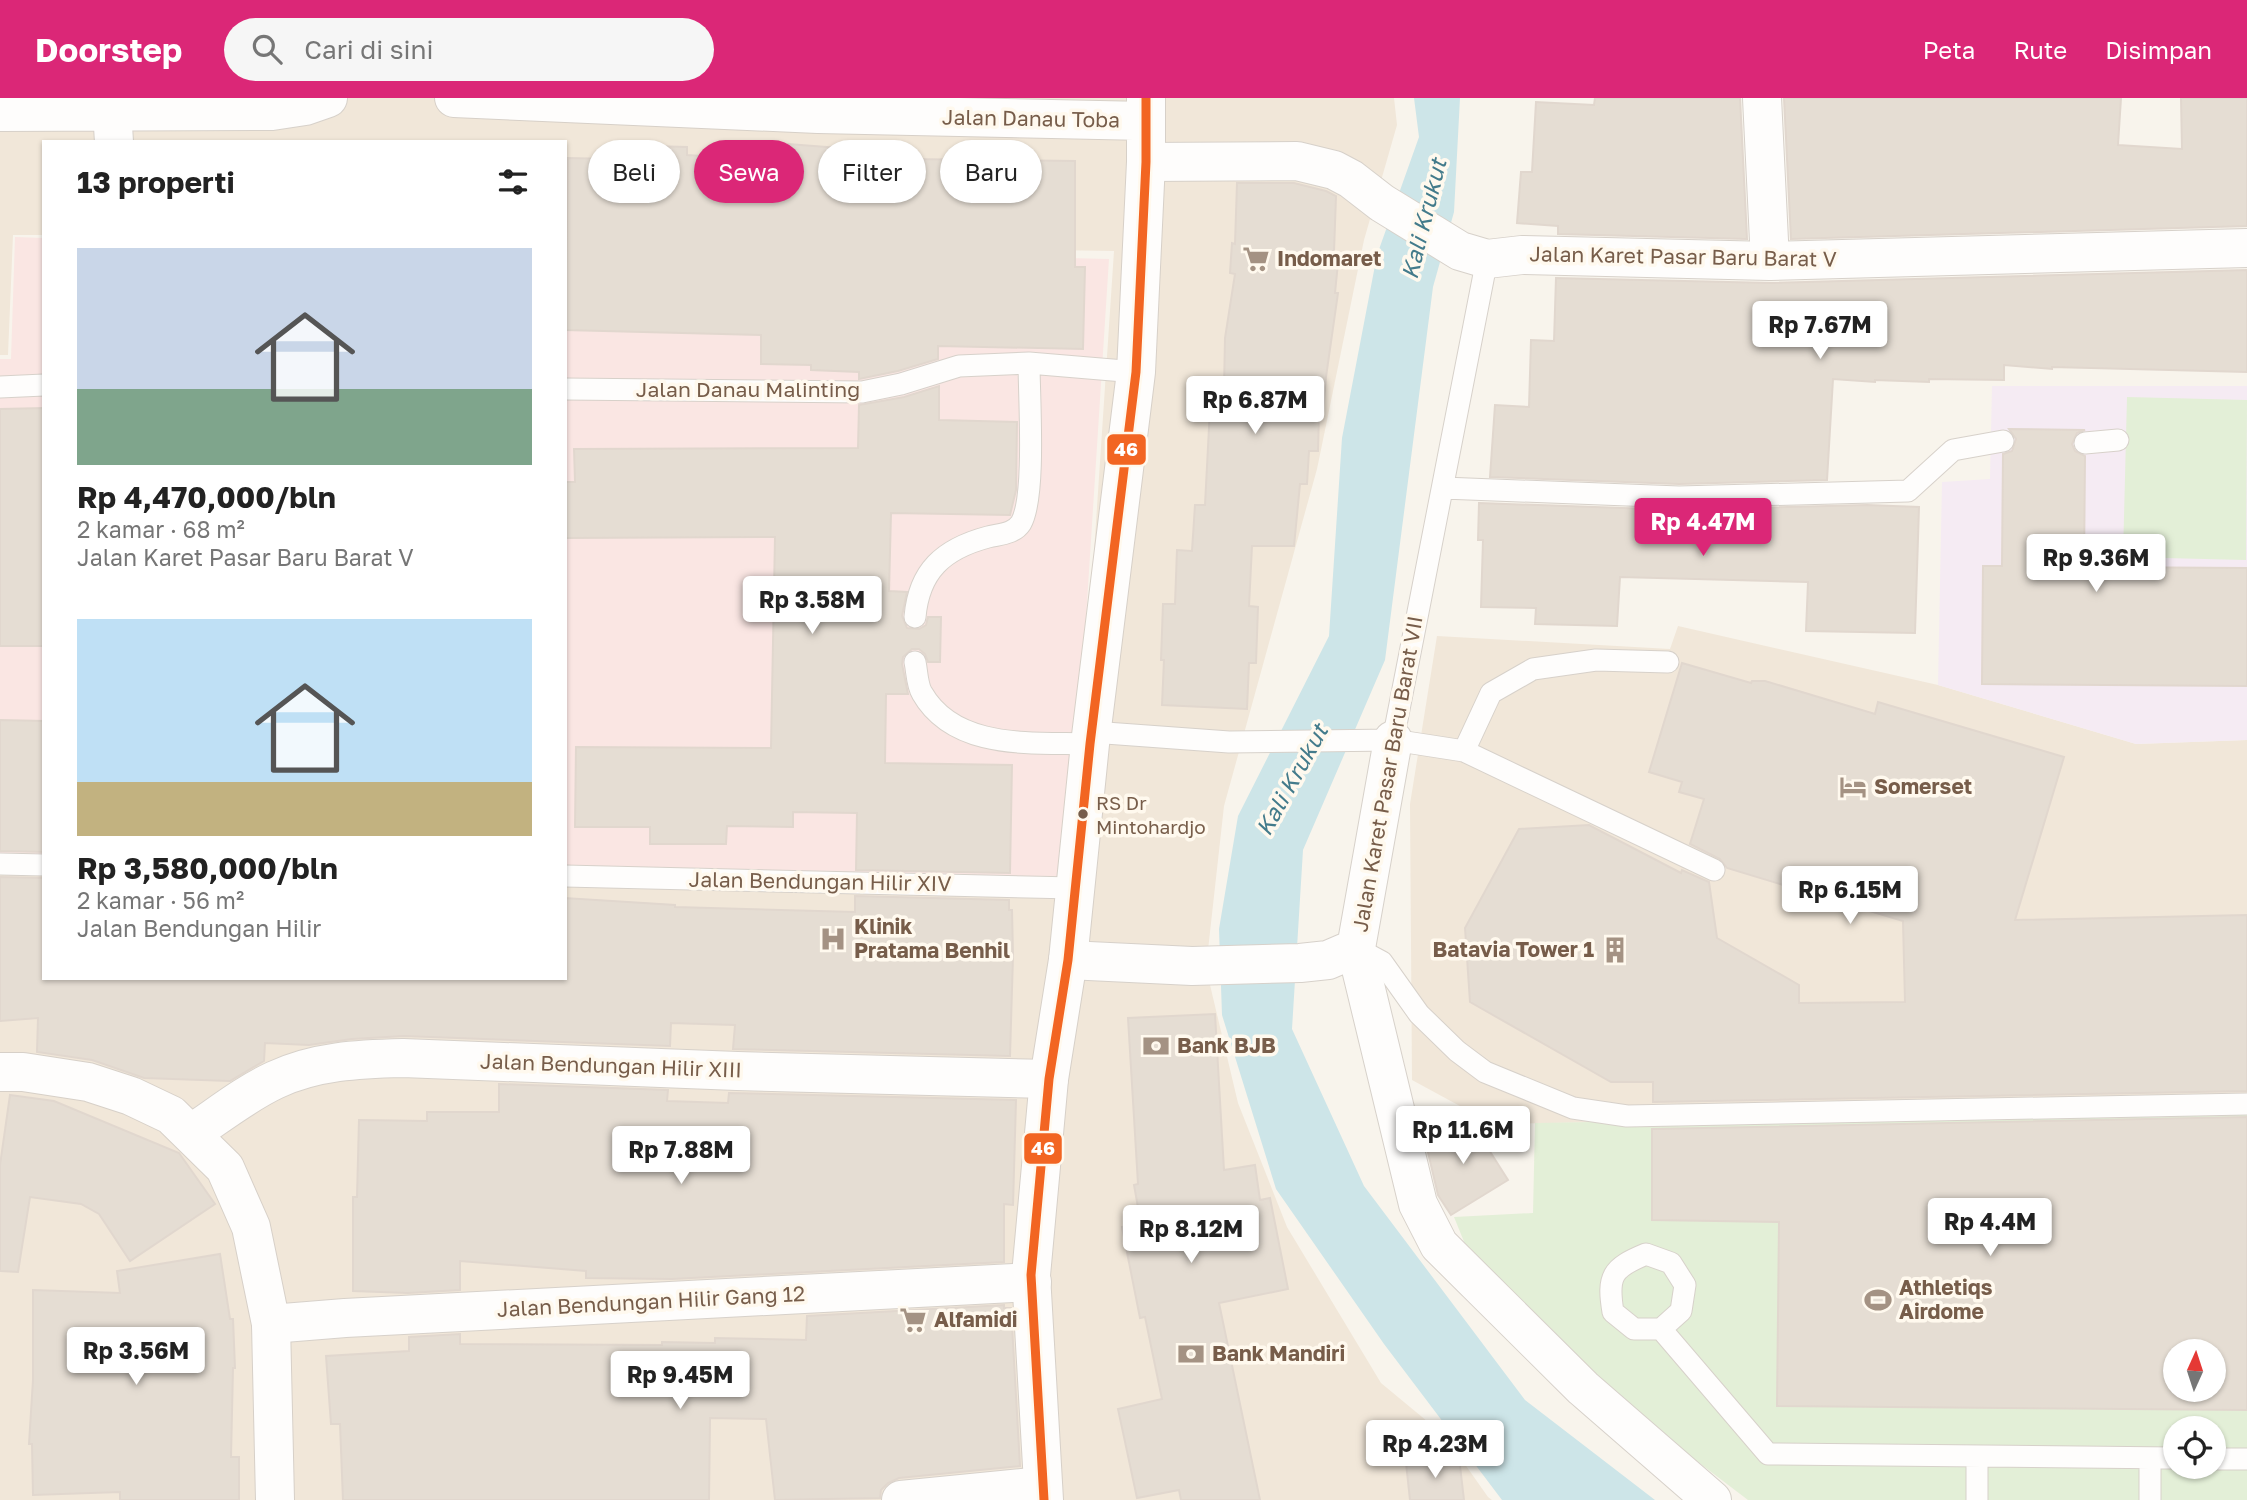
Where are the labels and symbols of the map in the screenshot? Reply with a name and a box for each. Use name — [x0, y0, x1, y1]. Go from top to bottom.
street label: Jalan Danau Toba — [942, 103, 1120, 133]
water label: Kali Krukut — [1395, 154, 1452, 282]
street label: Jalan Karet Pasar Baru Barat V — [1529, 240, 1837, 272]
supermarket icon: Indomaret — [1241, 244, 1271, 274]
place label: Indomaret — [1277, 245, 1381, 271]
pin: Rp 7.67M — [1748, 302, 1892, 361]
street label: Jalan Danau Malinting — [636, 376, 860, 402]
pin: Rp 6.87M — [1183, 376, 1327, 436]
line badge: 46 — [1106, 433, 1147, 466]
text: 46 — [1114, 437, 1138, 460]
pin: Rp 4.47M — [1631, 498, 1775, 558]
pin: Rp 9.36M — [2024, 534, 2168, 594]
pin: Rp 3.58M — [740, 576, 884, 636]
street label: Jalan Karet Pasar Baru Barat VII — [1346, 614, 1428, 934]
water label: Kali Krukut — [1249, 717, 1334, 840]
hotel icon: Somerset — [1838, 772, 1868, 802]
place label: Somerset — [1874, 773, 1972, 799]
place label: RS Dr Mintohardjo — [1096, 791, 1206, 838]
marker: RS Dr Mintohardjo — [1076, 807, 1090, 821]
street label: Jalan Bendungan Hilir XIV — [688, 866, 952, 896]
pin: Rp 6.15M — [1778, 866, 1922, 926]
place label: Klinik Pratama Benhil — [854, 913, 1010, 963]
hospital icon: Klinik Pratama Benhil — [818, 924, 848, 954]
building icon: Batavia Tower 1 — [1600, 935, 1630, 965]
place label: Batavia Tower 1 — [1433, 936, 1594, 962]
bank icon: Bank BJB — [1141, 1031, 1171, 1061]
place label: Bank BJB — [1177, 1032, 1276, 1058]
street label: Jalan Bendungan Hilir XIII — [480, 1047, 742, 1083]
pin: Rp 11.6M — [1391, 1107, 1535, 1166]
pin: Rp 7.88M — [609, 1126, 753, 1186]
line badge: 46 — [1023, 1132, 1063, 1165]
text: 46 — [1031, 1136, 1055, 1159]
pin: Rp 4.4M — [1925, 1198, 2055, 1258]
pin: Rp 8.12M — [1119, 1206, 1263, 1265]
place label: Athletiqs Airdome — [1899, 1274, 1993, 1324]
street label: Jalan Bendungan Hilir Gang 12 — [496, 1280, 806, 1322]
sports icon: Athletiqs Airdome — [1863, 1285, 1893, 1315]
supermarket icon: Alfamidi — [898, 1305, 928, 1335]
place label: Alfamidi — [934, 1306, 1018, 1332]
pin: Rp 3.56M — [64, 1328, 208, 1387]
bank icon: Bank Mandiri — [1176, 1339, 1206, 1369]
north arrow — [2163, 1339, 2226, 1402]
place label: Bank Mandiri — [1212, 1340, 1345, 1366]
pin: Rp 9.45M — [608, 1352, 752, 1411]
pin: Rp 4.23M — [1363, 1420, 1507, 1480]

